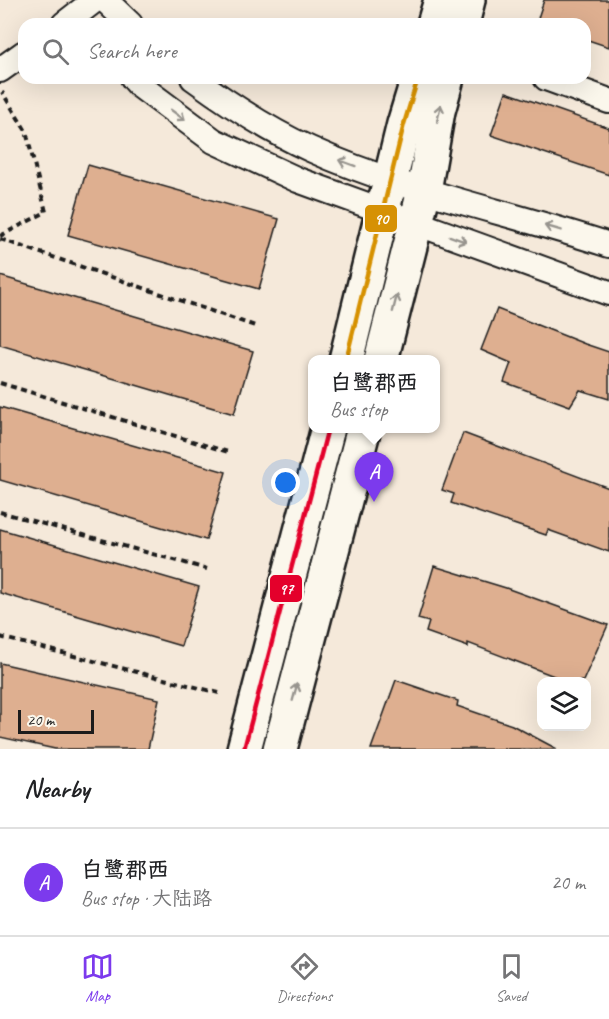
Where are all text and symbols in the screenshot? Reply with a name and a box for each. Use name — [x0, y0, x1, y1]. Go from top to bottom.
search box — [18, 18, 591, 84]
icon: search — [39, 35, 72, 68]
text: Search here — [87, 37, 177, 65]
one-way arrow — [433, 104, 445, 123]
one-way arrow — [170, 108, 186, 121]
one-way arrow — [338, 156, 357, 167]
line badge: 90 — [364, 204, 398, 233]
text: 90 — [374, 209, 390, 229]
one-way arrow — [544, 222, 563, 233]
one-way arrow — [448, 234, 467, 245]
one-way arrow — [390, 294, 401, 313]
popup — [308, 355, 440, 433]
text: 白鹭郡西 — [330, 369, 418, 397]
text: Bus stop — [330, 397, 388, 422]
pin: A — [354, 452, 394, 502]
your location — [271, 468, 300, 497]
line badge: 97 — [269, 574, 303, 603]
text: 97 — [279, 579, 295, 599]
map controls — [537, 677, 591, 731]
button: layers — [537, 677, 591, 731]
one-way arrow — [289, 683, 301, 702]
scale bar — [18, 707, 94, 734]
text: 20 m — [27, 710, 54, 730]
text: Nearby — [24, 772, 89, 805]
text: 白鹭郡西 — [81, 856, 169, 884]
text: A — [38, 870, 49, 895]
text: 20 m — [551, 870, 585, 895]
text: Bus stop · 大陆路 — [81, 886, 212, 911]
tab: Map — [81, 950, 114, 1006]
tab: Directions — [277, 950, 332, 1006]
tab: Saved — [495, 950, 528, 1006]

